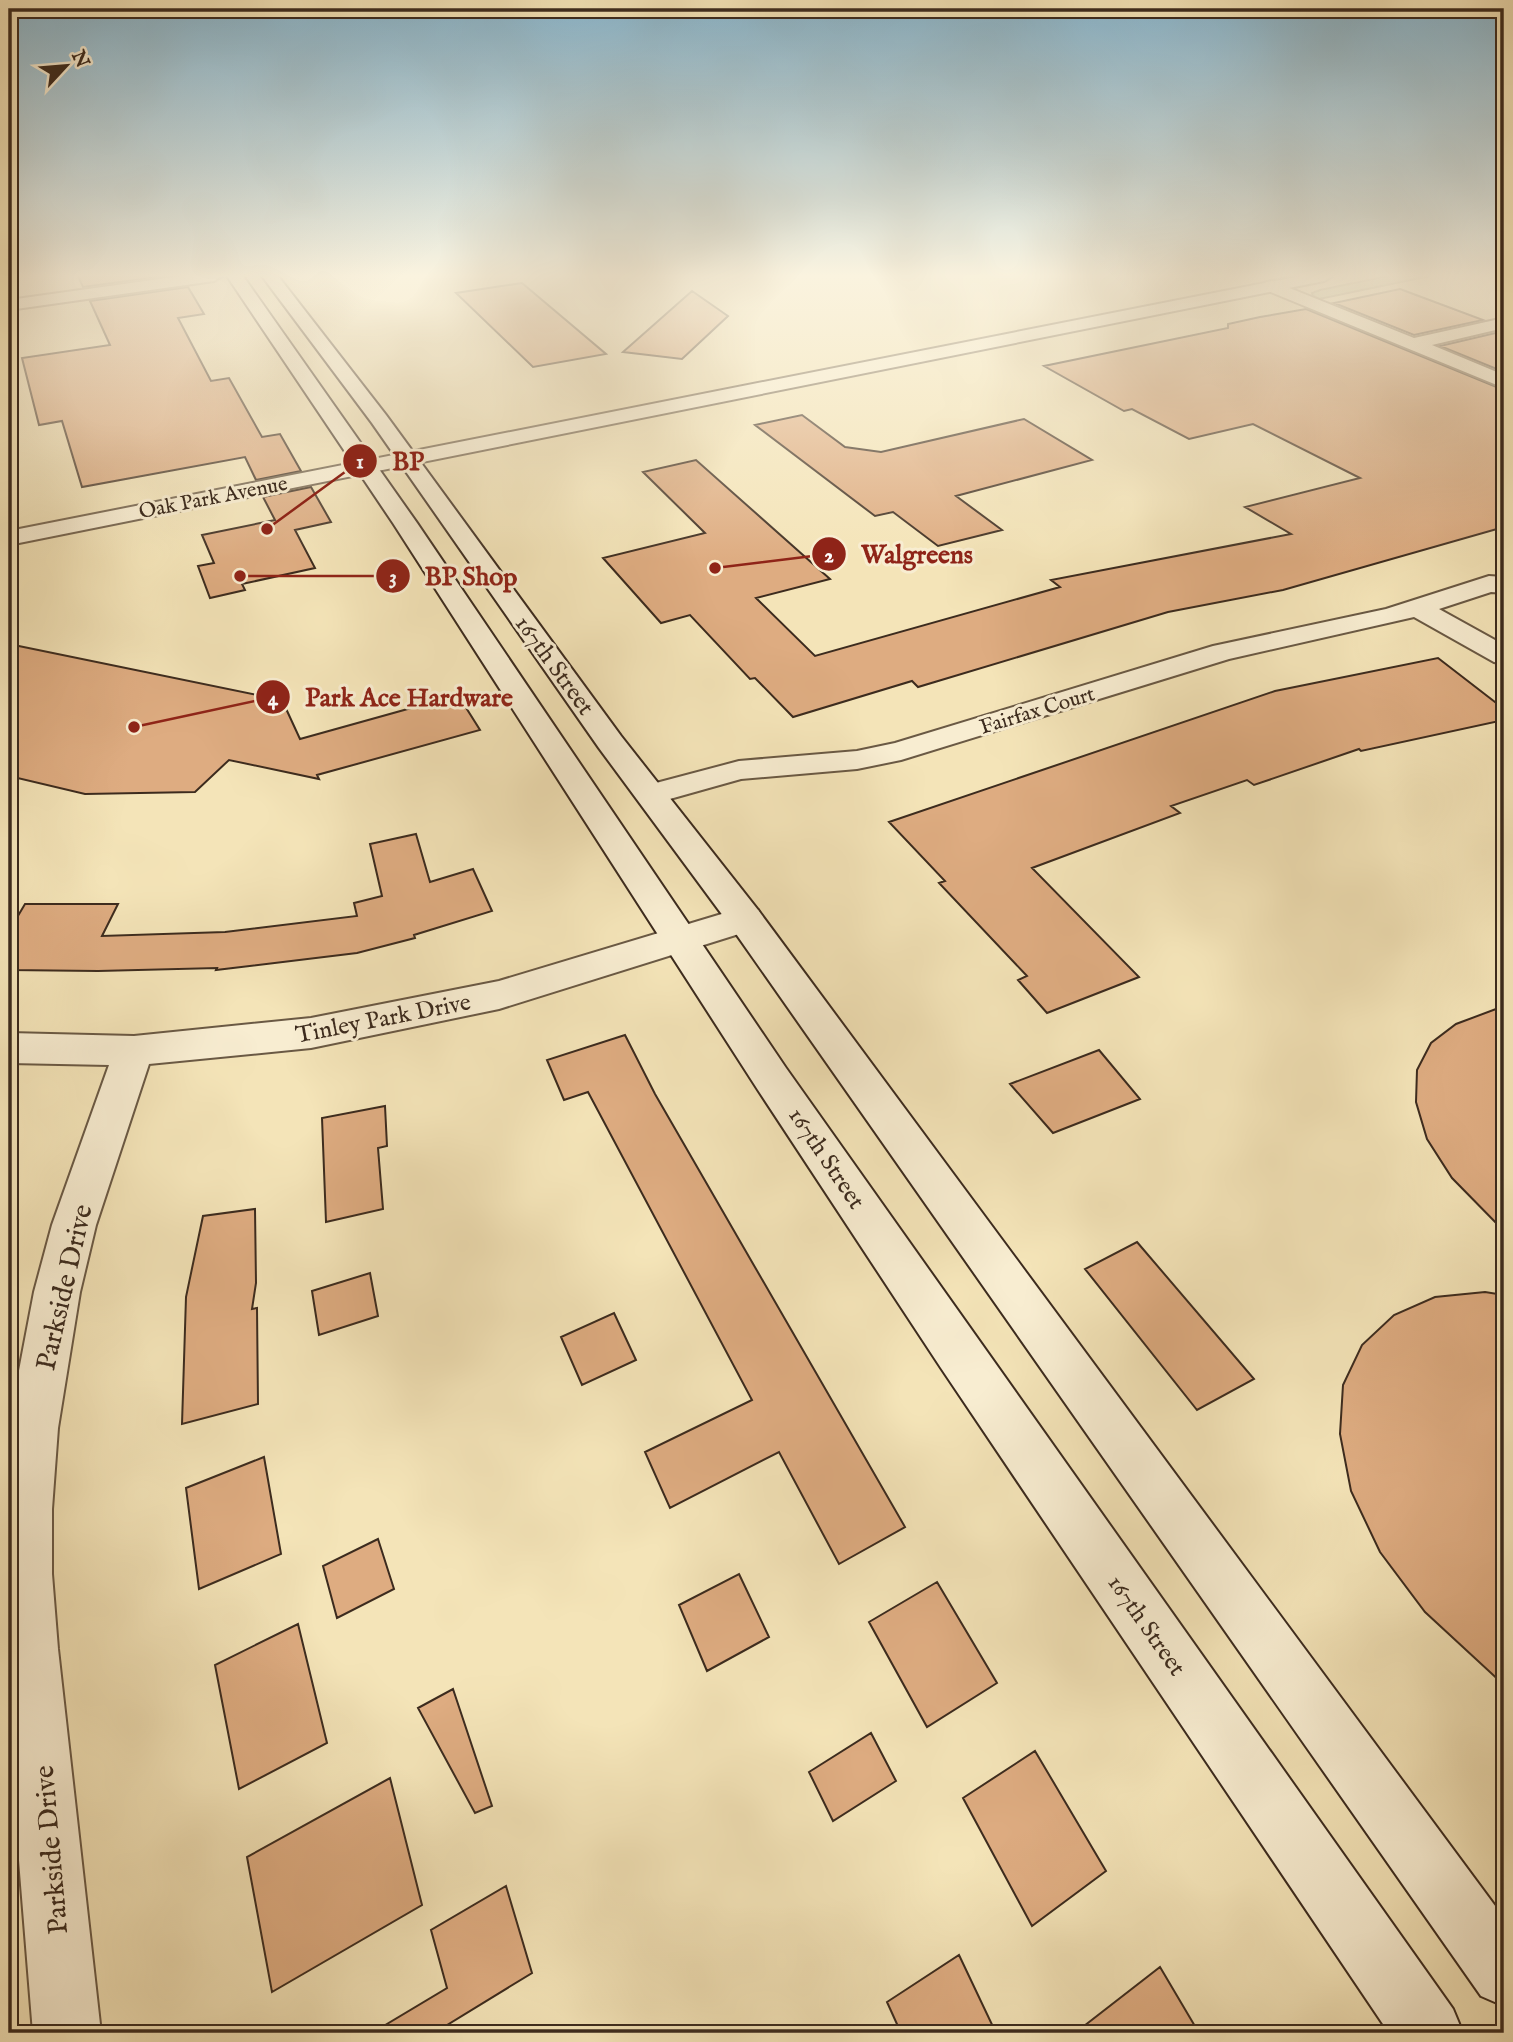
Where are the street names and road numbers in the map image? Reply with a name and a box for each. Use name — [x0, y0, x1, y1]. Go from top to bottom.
street label: Oak Park Avenue — [137, 471, 290, 526]
street label: 167th Street — [507, 610, 600, 722]
street label: Fairfax Court — [977, 681, 1098, 742]
street label: Tinley Park Drive — [293, 987, 474, 1052]
street label: 167th Street — [780, 1102, 871, 1216]
street label: Parkside Drive — [29, 1201, 102, 1374]
street label: 167th Street — [1100, 1569, 1192, 1682]
street label: Parkside Drive — [28, 1764, 77, 1936]

